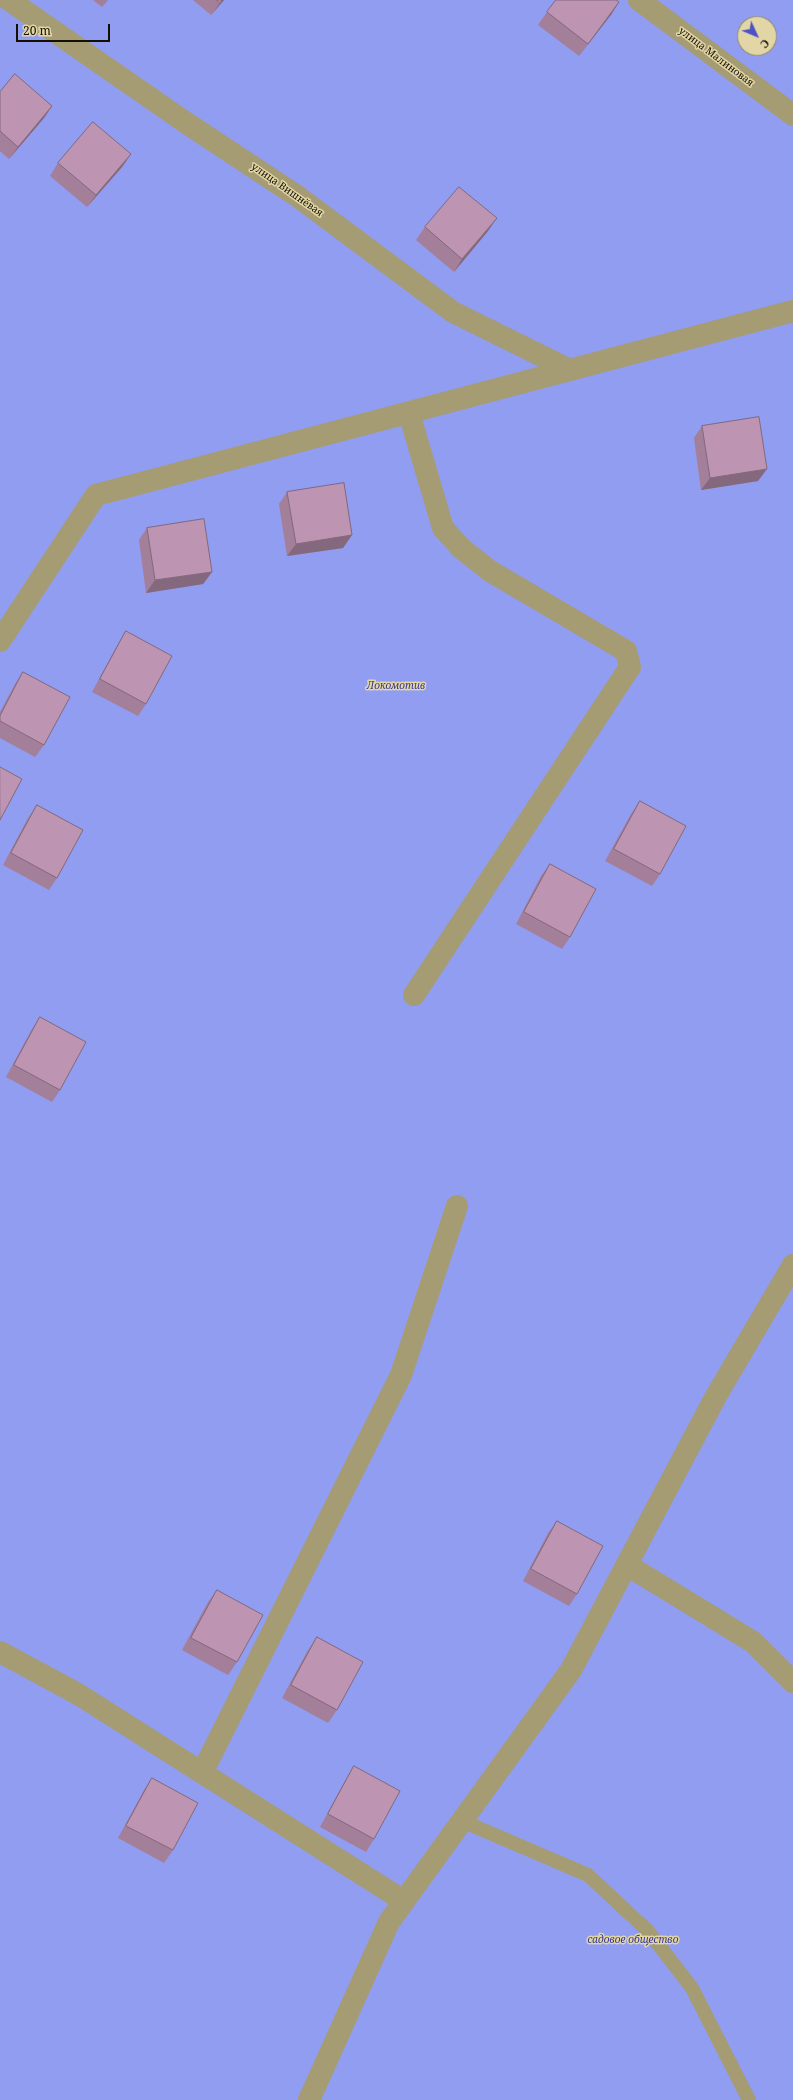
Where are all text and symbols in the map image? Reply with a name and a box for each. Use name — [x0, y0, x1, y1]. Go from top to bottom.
scale bar — [18, 16, 112, 42]
north arrow — [737, 16, 777, 56]
text: 20 m — [23, 22, 51, 39]
street label: улица Малиновая — [676, 25, 756, 89]
text: С — [757, 36, 773, 52]
street label: улица Вишнёвая — [249, 161, 325, 219]
park label: Локомотив — [367, 680, 425, 692]
park label: садовое общество — [588, 1934, 678, 1946]

